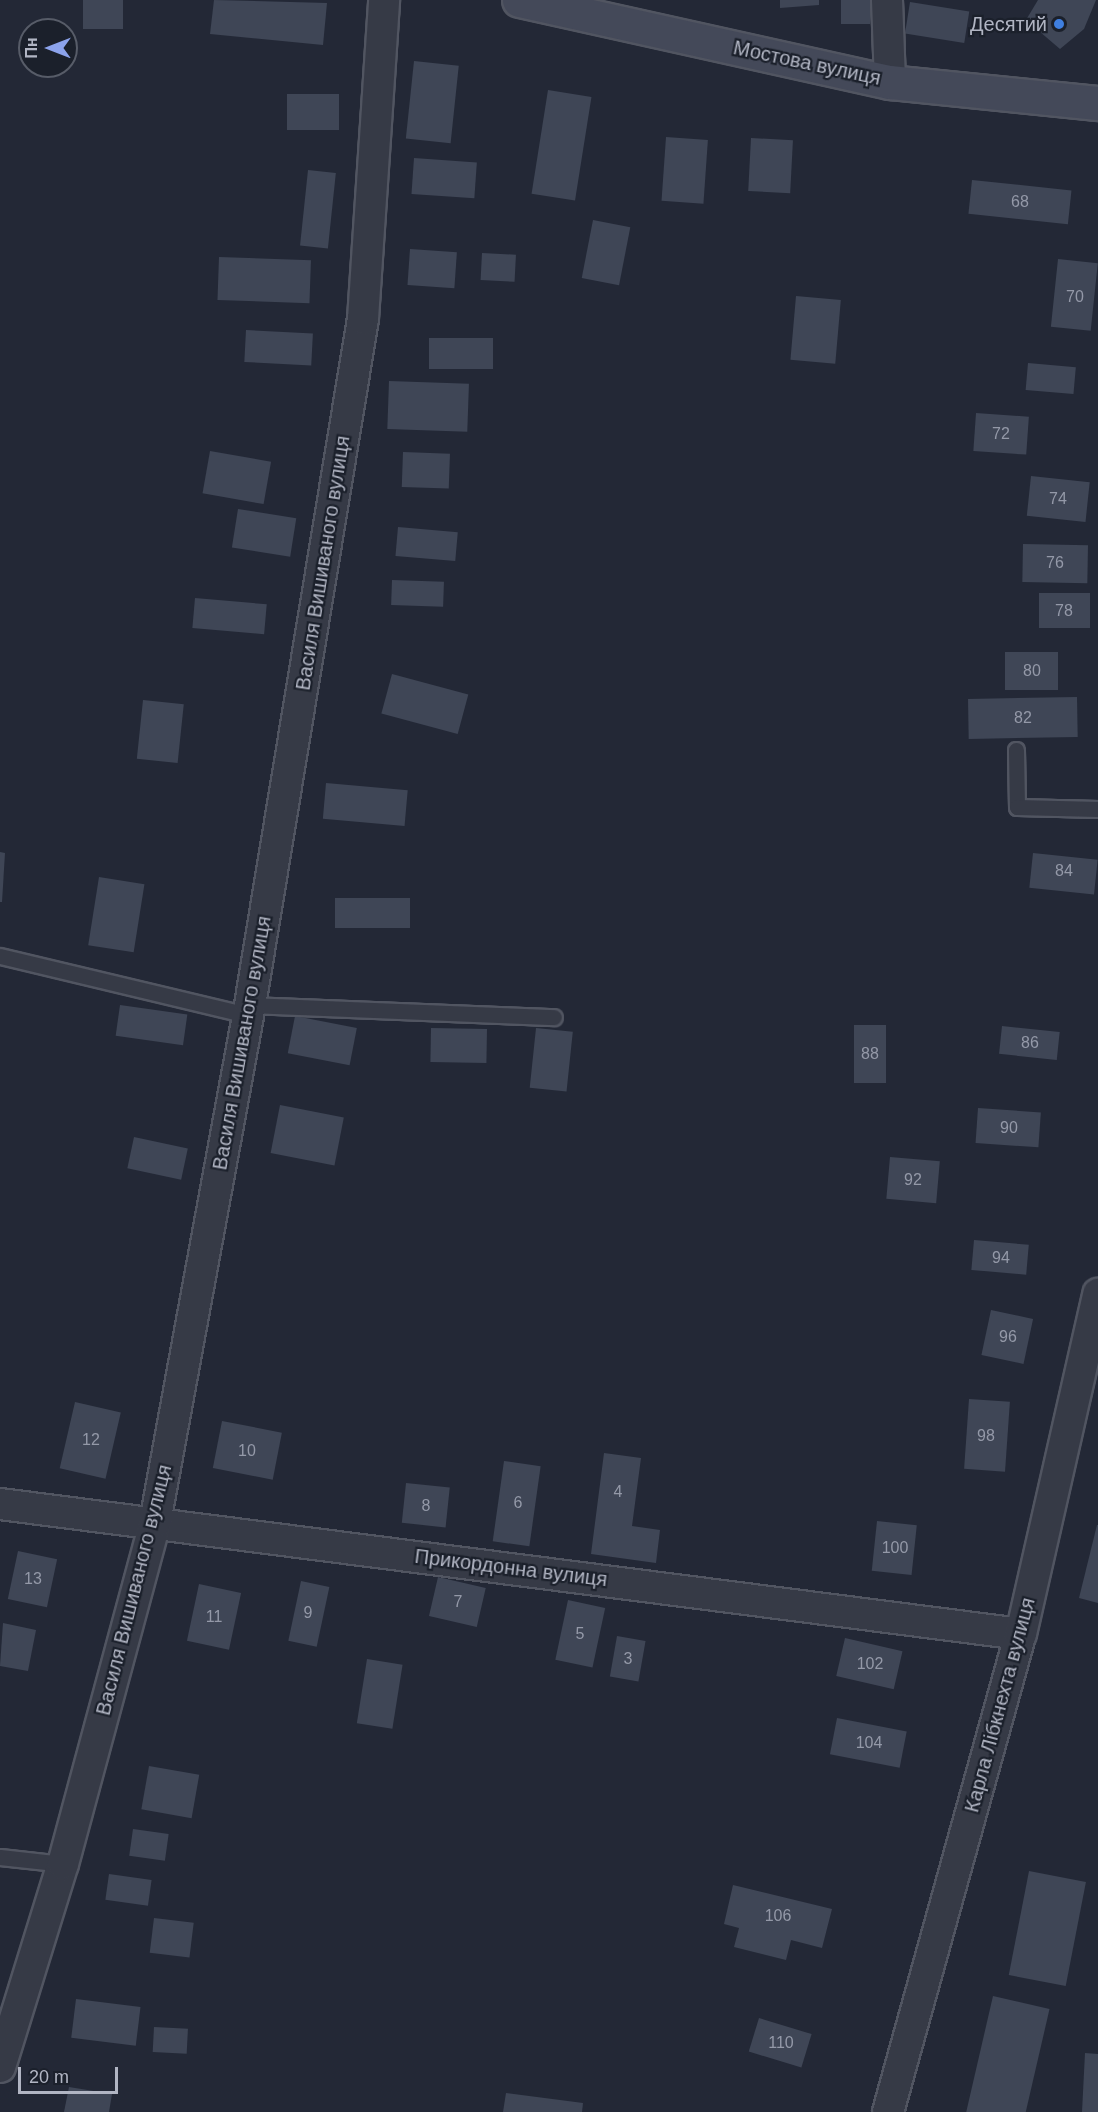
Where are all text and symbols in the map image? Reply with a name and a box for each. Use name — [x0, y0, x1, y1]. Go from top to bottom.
place label: Десятий — [970, 12, 1047, 36]
marker: Десятий — [1052, 17, 1066, 31]
north arrow — [18, 18, 78, 78]
street label: Мостова вулиця — [731, 36, 883, 90]
text: Пн — [23, 37, 40, 59]
house number: 68 — [1011, 192, 1029, 212]
house number: 70 — [1066, 287, 1084, 307]
house number: 72 — [992, 424, 1010, 444]
street label: Василя Вишиваного вулиця — [291, 434, 355, 692]
house number: 74 — [1049, 489, 1067, 509]
house number: 76 — [1046, 553, 1064, 573]
house number: 78 — [1055, 601, 1073, 621]
house number: 80 — [1023, 661, 1041, 681]
house number: 82 — [1014, 708, 1032, 728]
house number: 84 — [1055, 861, 1073, 881]
street label: Василя Вишиваного вулиця — [208, 914, 276, 1172]
house number: 86 — [1021, 1033, 1039, 1053]
house number: 88 — [861, 1044, 879, 1064]
house number: 90 — [1000, 1118, 1018, 1138]
house number: 92 — [904, 1170, 922, 1190]
house number: 94 — [992, 1248, 1010, 1268]
house number: 96 — [999, 1327, 1017, 1347]
house number: 98 — [977, 1426, 995, 1446]
house number: 12 — [82, 1430, 100, 1450]
house number: 10 — [238, 1441, 256, 1461]
street label: Василя Вишиваного вулиця — [91, 1462, 177, 1718]
house number: 4 — [614, 1482, 622, 1502]
house number: 6 — [514, 1493, 522, 1513]
house number: 8 — [422, 1496, 430, 1516]
house number: 100 — [882, 1538, 908, 1558]
street label: Прикордонна вулиця — [413, 1544, 609, 1592]
house number: 13 — [24, 1569, 42, 1589]
house number: 7 — [454, 1592, 462, 1612]
street label: Карла Лібкнехта вулиця — [960, 1595, 1040, 1815]
house number: 9 — [304, 1603, 312, 1623]
house number: 11 — [206, 1607, 222, 1627]
house number: 5 — [576, 1624, 584, 1644]
house number: 3 — [624, 1649, 632, 1669]
house number: 102 — [857, 1654, 883, 1674]
house number: 104 — [856, 1733, 882, 1753]
house number: 106 — [765, 1906, 791, 1926]
house number: 110 — [768, 2033, 794, 2053]
scale bar — [21, 2055, 122, 2093]
text: 20 m — [29, 2067, 69, 2087]

